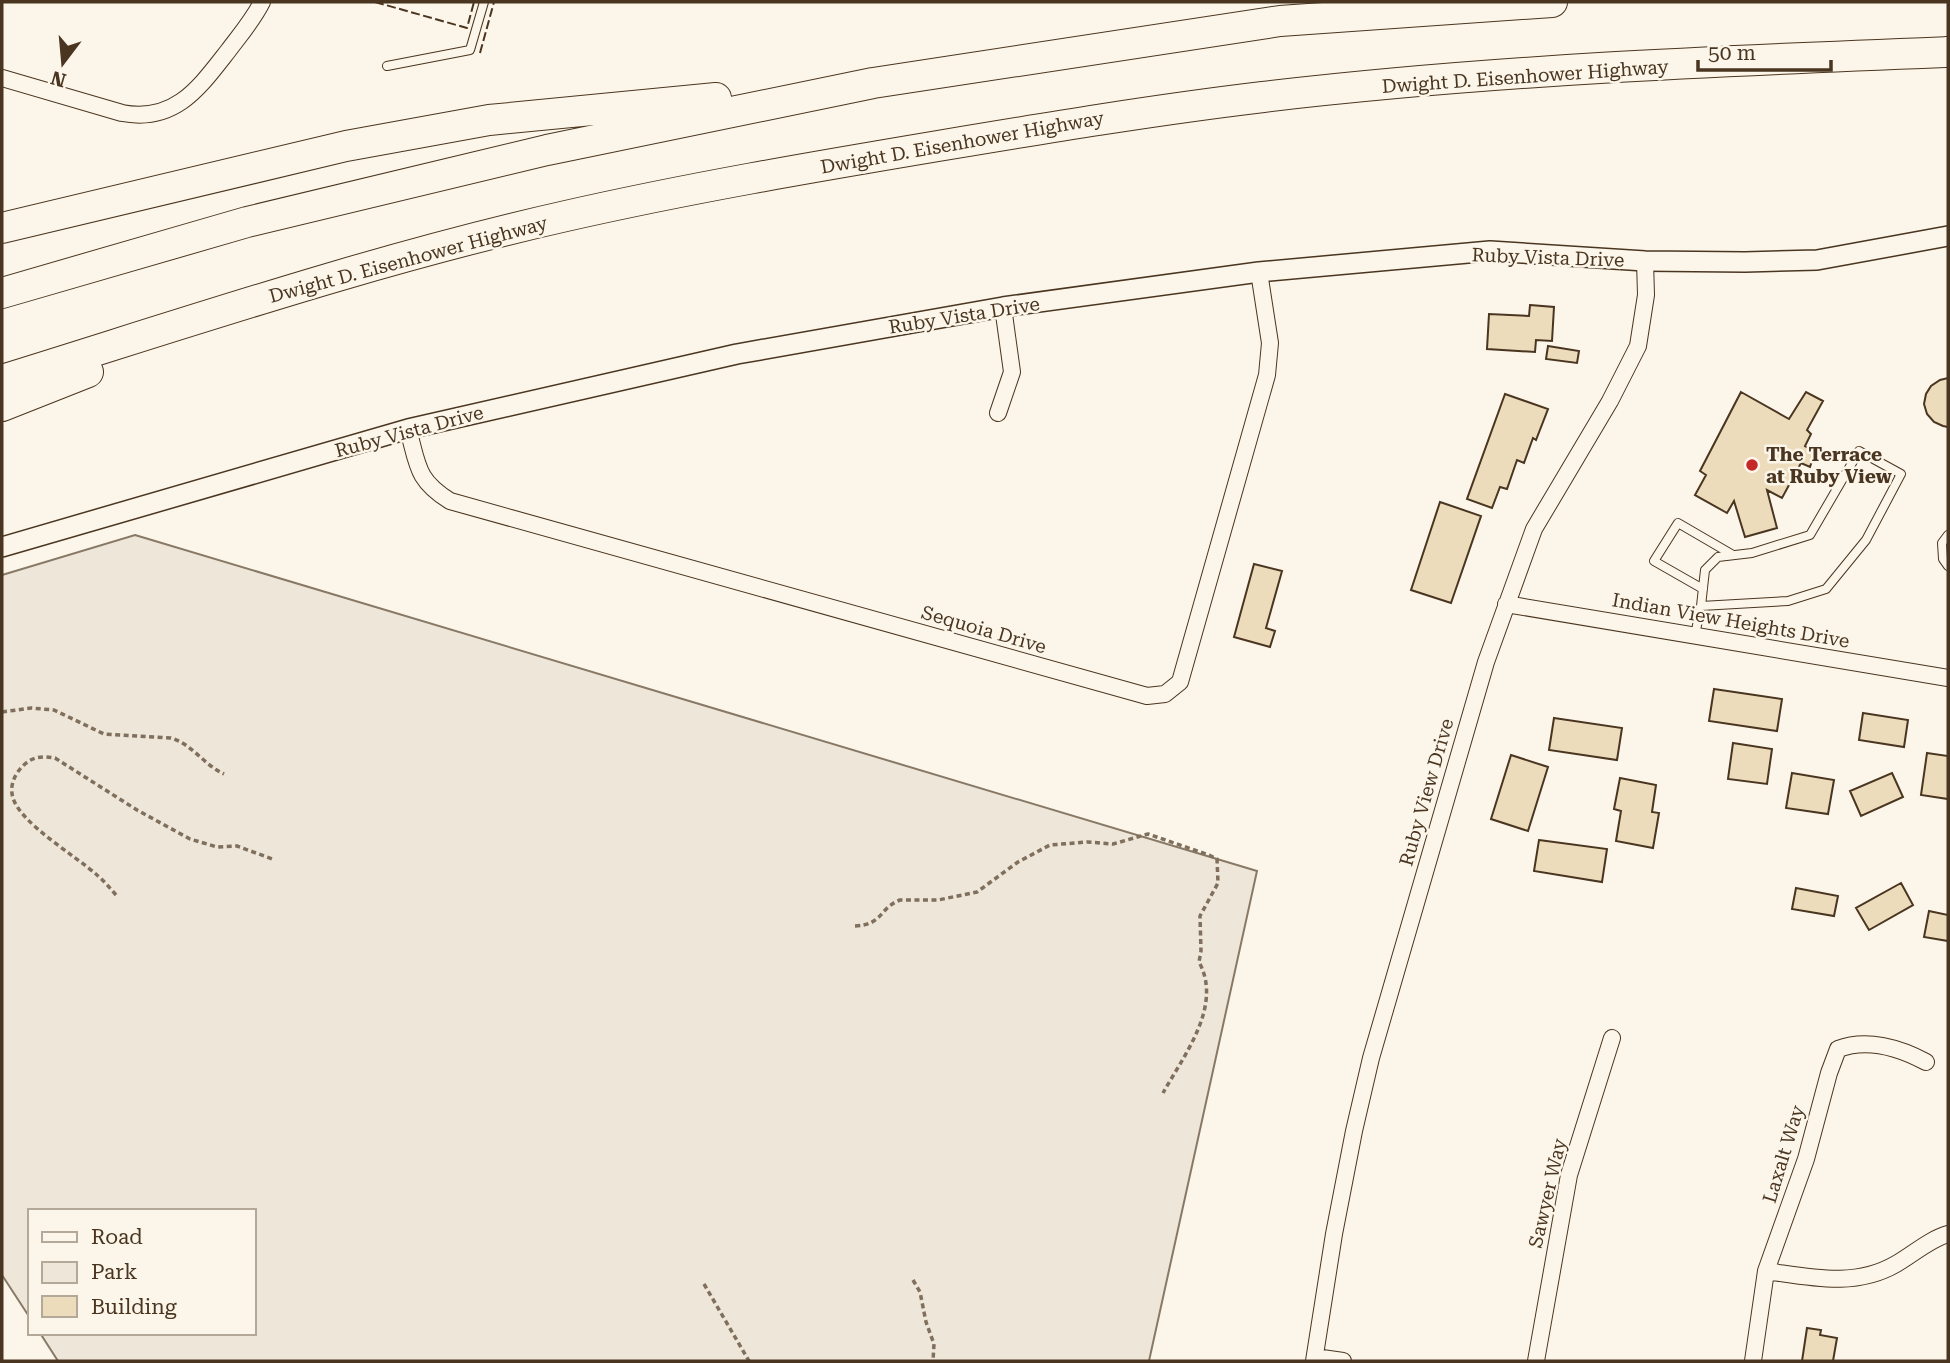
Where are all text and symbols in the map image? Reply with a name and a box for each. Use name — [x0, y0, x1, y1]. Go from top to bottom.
north arrow — [28, 28, 98, 98]
scale bar — [1698, 28, 1831, 72]
text: 50 m — [1708, 41, 1756, 65]
street label: Dwight D. Eisenhower Highway — [1381, 55, 1670, 98]
text: N — [48, 66, 69, 92]
street label: Dwight D. Eisenhower Highway — [819, 106, 1106, 179]
street label: Dwight D. Eisenhower Highway — [266, 211, 551, 308]
street label: Ruby Vista Drive — [1471, 243, 1625, 272]
street label: Ruby Vista Drive — [887, 292, 1041, 339]
street label: Ruby Vista Drive — [332, 401, 486, 462]
place label: The Terrace at Ruby View — [1766, 443, 1892, 488]
marker: The Terrace at Ruby View — [1744, 457, 1760, 473]
street label: Indian View Heights Drive — [1610, 588, 1851, 653]
street label: Sequoia Drive — [919, 601, 1049, 658]
street label: Ruby View Drive — [1394, 716, 1459, 869]
street label: Laxalt Way — [1758, 1102, 1809, 1206]
street label: Sawyer Way — [1524, 1135, 1571, 1250]
legend — [28, 1209, 256, 1335]
text: Road — [91, 1225, 143, 1249]
text: Park — [91, 1260, 137, 1284]
text: Building — [91, 1295, 177, 1319]

